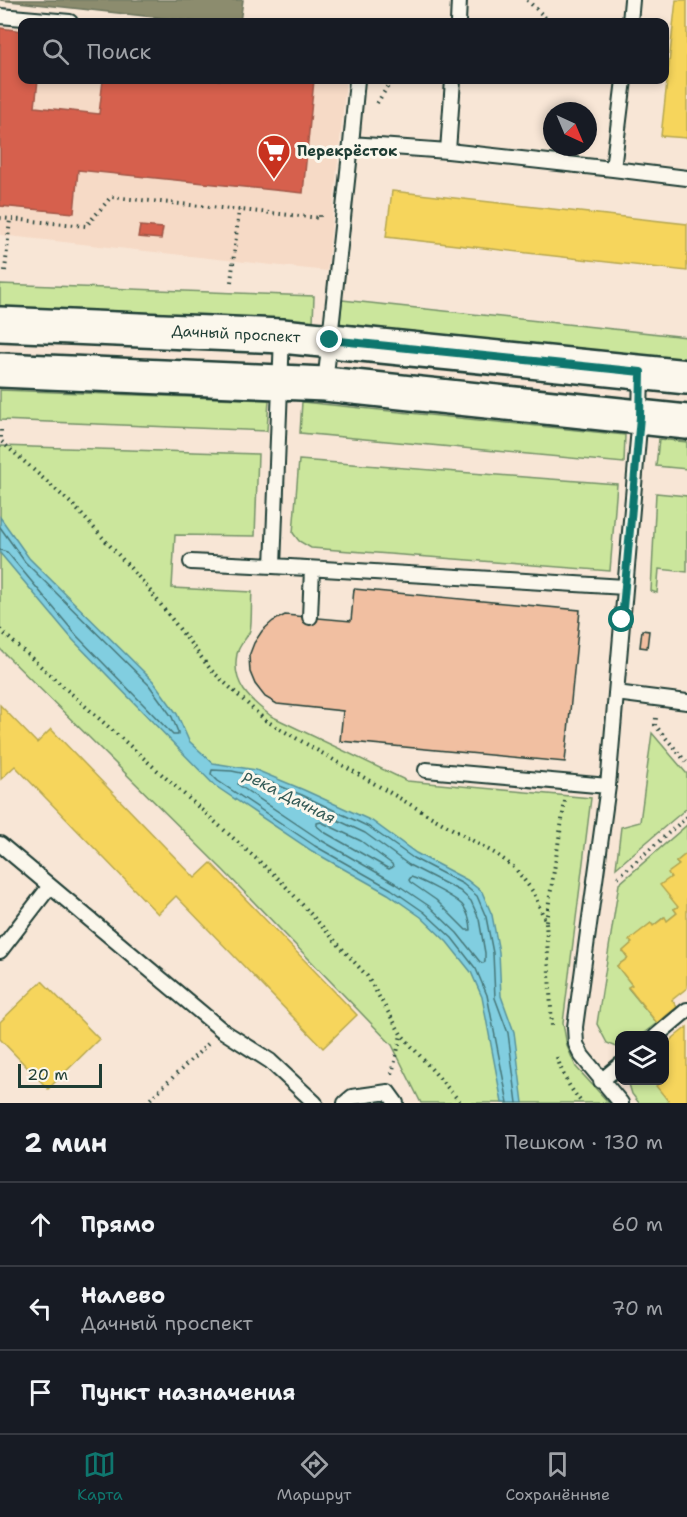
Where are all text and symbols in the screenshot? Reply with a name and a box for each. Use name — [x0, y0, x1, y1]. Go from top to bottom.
search box — [18, 18, 669, 84]
icon: search — [39, 35, 72, 68]
text: Поиск — [87, 37, 151, 66]
north arrow — [543, 102, 597, 156]
supermarket icon: Перекрёсток — [256, 133, 292, 180]
place label: Перекрёсток — [297, 141, 398, 161]
street label: Дачный проспект — [171, 321, 301, 347]
route end — [316, 326, 342, 352]
route start — [608, 606, 634, 632]
water label: река Дачная — [240, 764, 339, 829]
map controls — [615, 1031, 669, 1085]
button: layers — [615, 1031, 669, 1085]
scale bar — [18, 1061, 102, 1088]
text: 20 m — [27, 1064, 68, 1085]
text: 2 мин — [24, 1125, 107, 1160]
text: Пешком · 130 m — [505, 1129, 663, 1155]
icon: ahead — [24, 1208, 57, 1241]
text: Прямо — [81, 1210, 155, 1239]
text: 60 m — [611, 1211, 663, 1237]
text: Налево — [81, 1281, 165, 1310]
icon: left — [24, 1292, 57, 1325]
text: 70 m — [611, 1295, 663, 1321]
text: Дачный проспект — [81, 1310, 253, 1336]
icon: arrive — [24, 1376, 57, 1409]
text: Пункт назначения — [81, 1378, 295, 1407]
tab: Карта — [77, 1448, 123, 1505]
tab: Маршрут — [277, 1448, 351, 1505]
tab: Сохранённые — [505, 1448, 610, 1505]

